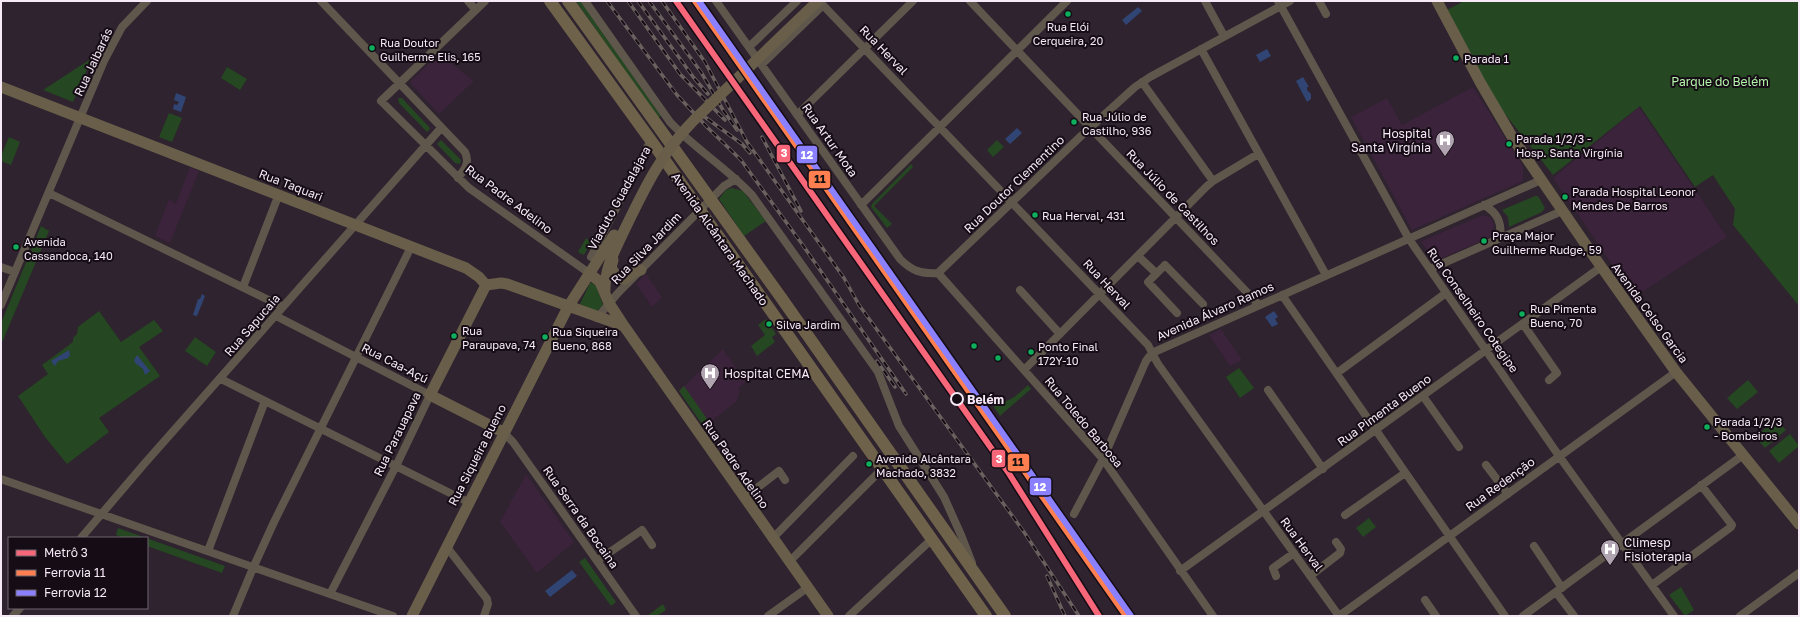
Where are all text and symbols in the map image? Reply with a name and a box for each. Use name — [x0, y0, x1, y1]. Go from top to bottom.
marker: Rua Elói Cerqueira, 20 — [1063, 9, 1073, 19]
place label: Rua Elói Cerqueira, 20 — [1033, 20, 1103, 47]
street label: Rua Herval — [857, 22, 911, 78]
street label: Rua Jaibarás — [71, 26, 115, 98]
place label: Rua Doutor Guilherme Elis, 165 — [380, 36, 481, 63]
marker: Rua Doutor Guilherme Elis, 165 — [367, 43, 377, 53]
place label: Parada 1 — [1464, 52, 1509, 65]
marker: Parada 1 — [1451, 53, 1461, 63]
park label: Parque do Belém — [1671, 74, 1769, 89]
street label: Rua Artur Mota — [799, 100, 861, 180]
place label: Rua Júlio de Castilho, 936 — [1082, 110, 1152, 137]
marker: Rua Júlio de Castilho, 936 — [1069, 117, 1079, 127]
place label: Hospital Santa Virgínia — [1351, 126, 1431, 155]
hospital icon: Hospital Santa Virgínia — [1434, 129, 1456, 157]
street label: Rua Doutor Clementino — [961, 132, 1067, 236]
place label: Parada 1/2/3 - Hosp. Santa Virgínia — [1516, 132, 1623, 159]
marker: Parada 1/2/3 - Hosp. Santa Virgínia — [1504, 139, 1514, 149]
street label: Viaduto Guadalajara — [584, 144, 654, 252]
line badge: 3 — [776, 144, 791, 163]
line badge: 12 — [796, 145, 818, 164]
text: 3 — [781, 146, 788, 159]
street label: Rua Júlio de Castilhos — [1123, 146, 1223, 248]
text: 12 — [801, 148, 813, 161]
street label: Rua Padre Adelino — [462, 161, 556, 237]
street label: Rua Taquari — [257, 166, 325, 204]
street label: Avenida Alcântara Machado — [668, 170, 772, 308]
line badge: 11 — [808, 170, 831, 189]
text: 11 — [814, 172, 826, 185]
place label: Parada Hospital Leonor Mendes De Barros — [1572, 185, 1696, 212]
marker: Parada Hospital Leonor Mendes De Barros — [1560, 192, 1570, 202]
street label: Rua Silva Jardim — [608, 209, 684, 287]
place label: Rua Herval, 431 — [1042, 209, 1125, 222]
marker: Rua Herval, 431 — [1030, 210, 1040, 220]
place label: Praça Major Guilherme Rudge, 59 — [1492, 229, 1602, 256]
place label: Avenida Cassandoca, 140 — [24, 235, 113, 262]
marker: Praça Major Guilherme Rudge, 59 — [1479, 236, 1489, 246]
marker: Avenida Cassandoca, 140 — [11, 242, 21, 252]
street label: Rua Conselheiro Cotegipe — [1424, 245, 1522, 375]
street label: Rua Herval — [1080, 256, 1134, 312]
street label: Avenida Celso Garcia — [1609, 260, 1691, 366]
street label: Avenida Álvaro Ramos — [1154, 278, 1276, 344]
street label: Rua Sapucaia — [221, 291, 283, 359]
place label: Rua Pimenta Bueno, 70 — [1530, 302, 1596, 329]
marker: Rua Pimenta Bueno, 70 — [1517, 309, 1527, 319]
place label: Silva Jardim — [776, 318, 840, 331]
marker: Silva Jardim — [764, 319, 774, 329]
place label: Rua Paraupava, 74 — [462, 324, 536, 351]
place label: Rua Siqueira Bueno, 868 — [552, 325, 618, 352]
marker: Rua Paraupava, 74 — [449, 331, 459, 341]
marker: Rua Siqueira Bueno, 868 — [540, 332, 550, 342]
street label: Rua Caa-Açú — [359, 340, 431, 386]
place label: Ponto Final 172Y-10 — [1038, 340, 1099, 367]
unlabelled marker — [969, 341, 979, 351]
marker: Ponto Final 172Y-10 — [1026, 347, 1036, 357]
unlabelled marker — [993, 353, 1003, 363]
hospital icon: Hospital CEMA — [699, 362, 721, 390]
place label: Hospital CEMA — [724, 366, 810, 381]
street label: Rua Pimenta Bueno — [1334, 371, 1434, 449]
street label: Rua Toledo Barbosa — [1042, 374, 1126, 470]
street label: Rua Parauapava — [370, 389, 424, 479]
marker: Belém — [950, 392, 964, 406]
place label: Belém — [967, 392, 1004, 407]
street label: Rua Siqueira Bueno — [445, 402, 509, 508]
place label: Parada 1/2/3 - Bombeiros — [1714, 415, 1782, 442]
street label: Rua Padre Adelino — [700, 417, 772, 511]
marker: Parada 1/2/3 - Bombeiros — [1702, 422, 1712, 432]
line badge: 3 — [991, 449, 1006, 468]
place label: Avenida Alcântara Machado, 3832 — [876, 452, 971, 479]
text: 3 — [996, 452, 1003, 465]
line badge: 11 — [1007, 453, 1030, 472]
street label: Rua Redenção — [1462, 454, 1538, 514]
text: 11 — [1012, 455, 1024, 468]
marker: Avenida Alcântara Machado, 3832 — [864, 459, 874, 469]
street label: Rua Serra da Bocaina — [540, 463, 622, 571]
line badge: 12 — [1029, 477, 1052, 496]
text: 12 — [1034, 480, 1046, 493]
street label: Rua Herval — [1277, 514, 1327, 574]
place label: Climesp Fisioterapia — [1624, 535, 1692, 564]
legend — [8, 537, 148, 609]
hospital icon: Climesp Fisioterapia — [1599, 538, 1621, 566]
text: Metrô 3 — [44, 545, 88, 560]
text: Ferrovia 11 — [44, 565, 106, 580]
text: Ferrovia 12 — [44, 585, 107, 600]

